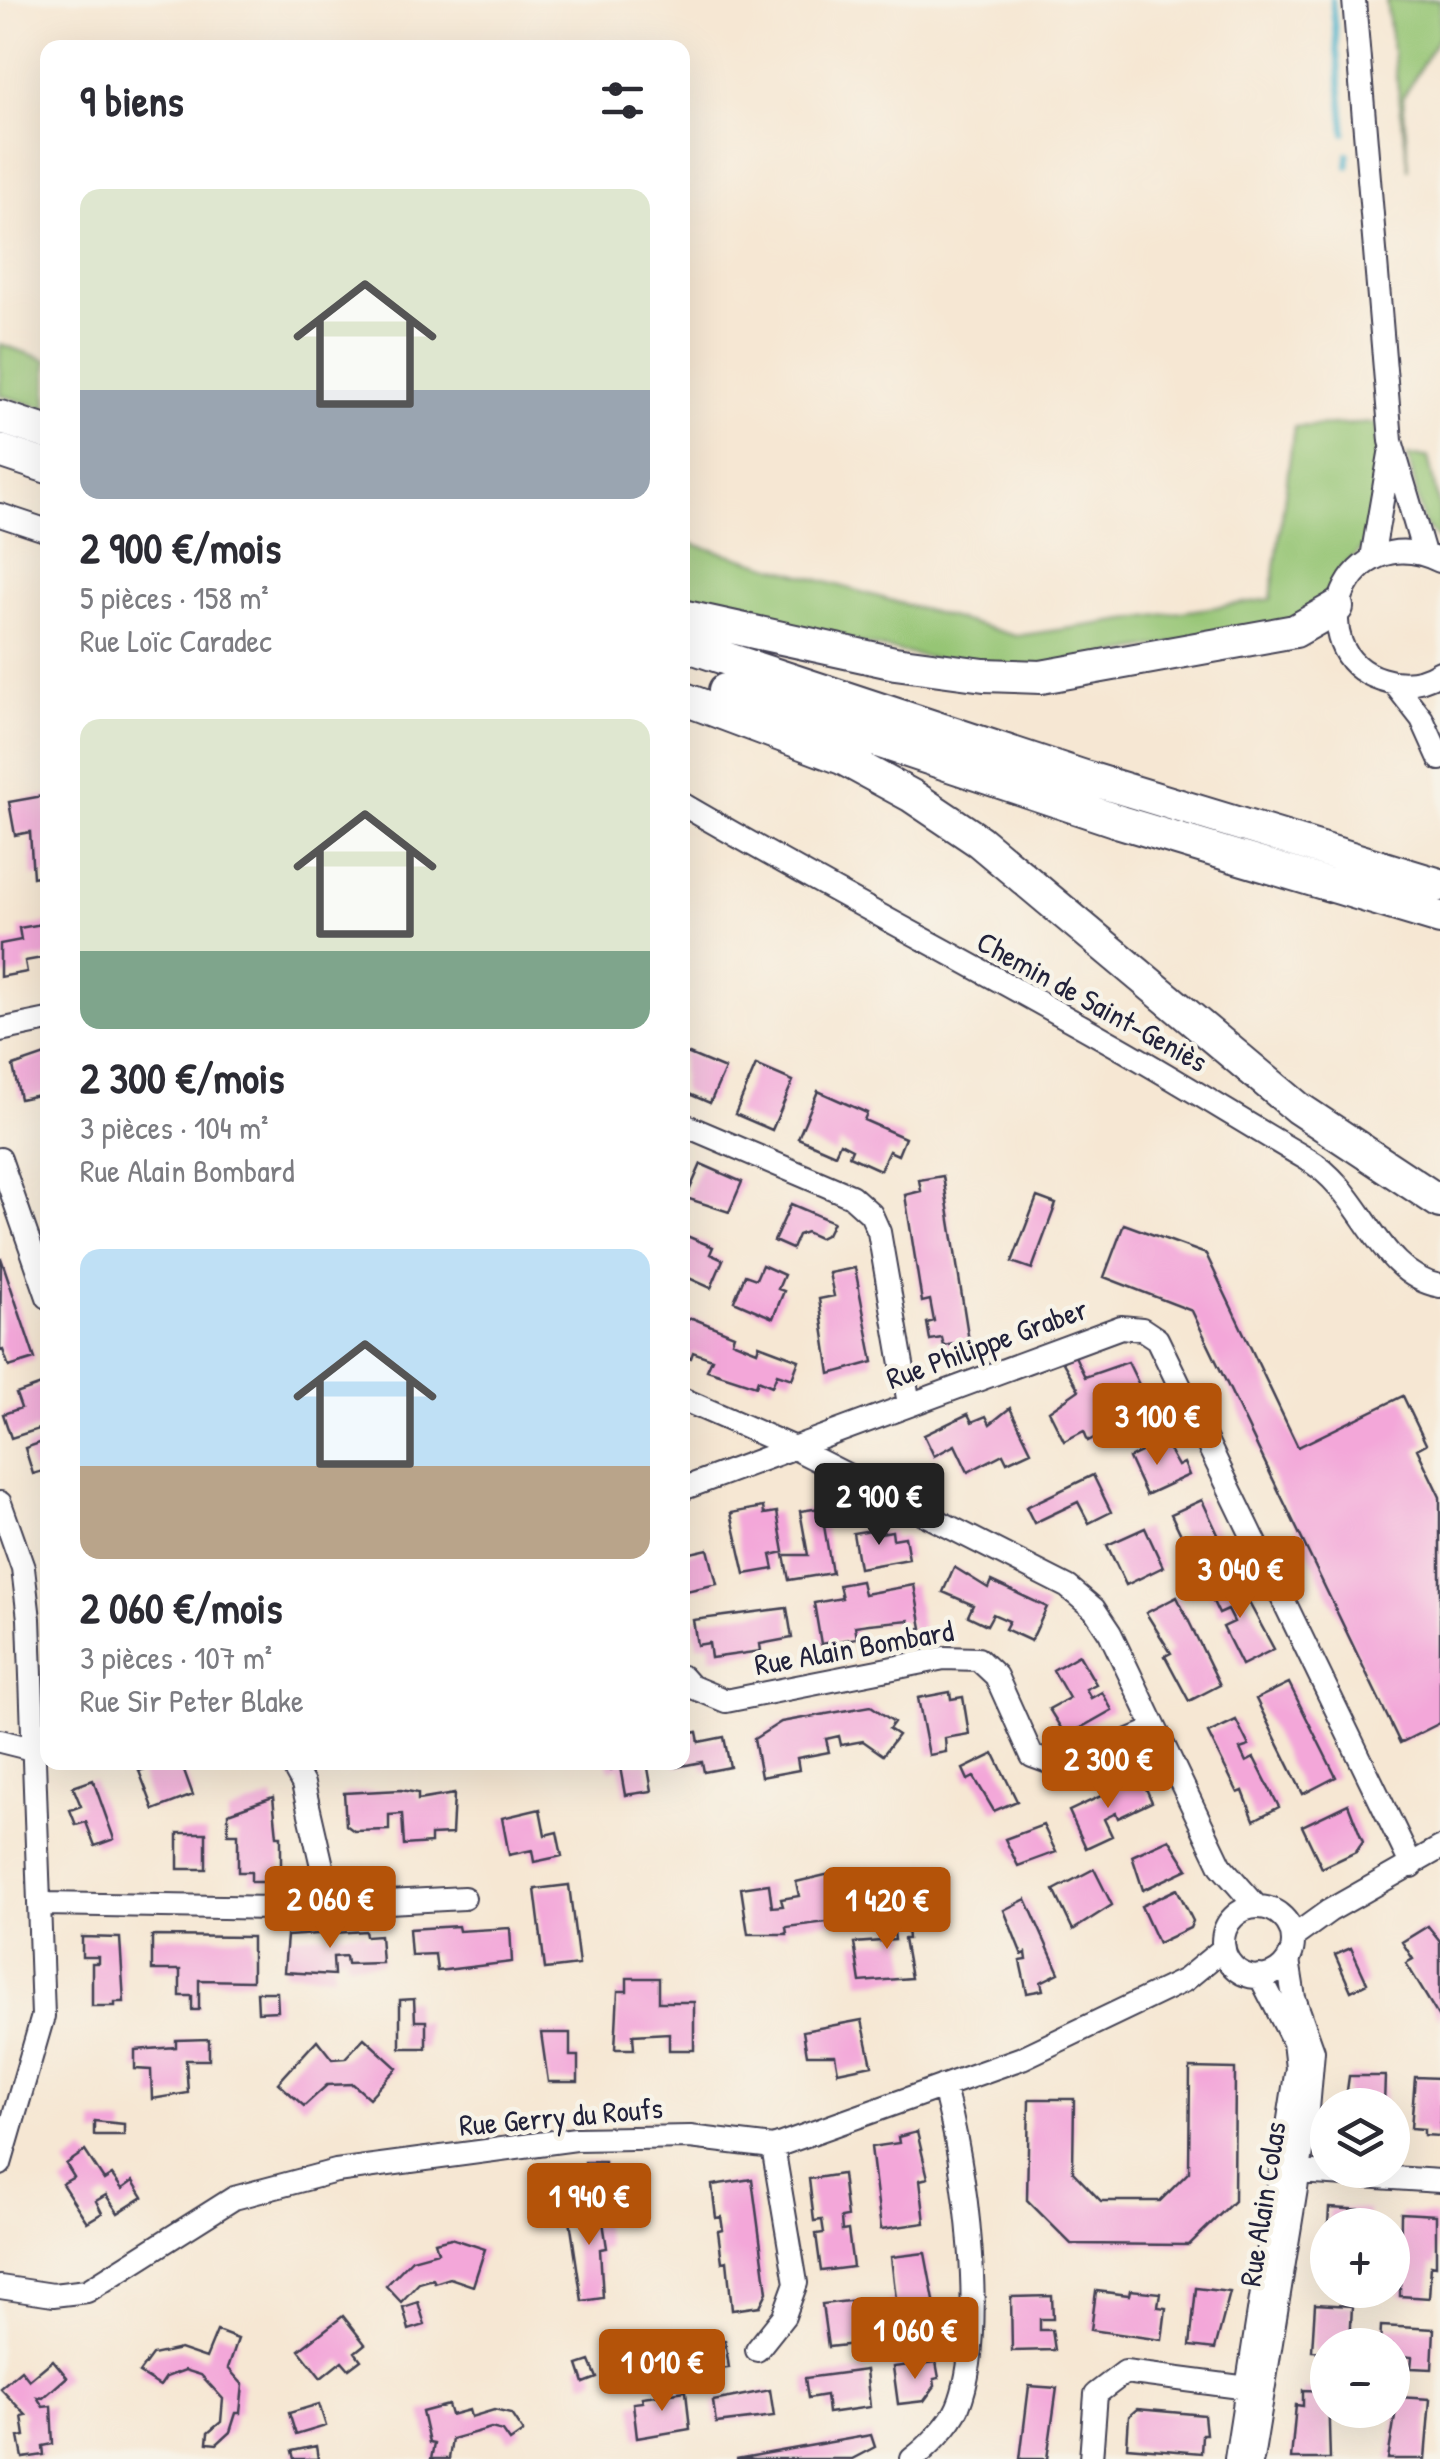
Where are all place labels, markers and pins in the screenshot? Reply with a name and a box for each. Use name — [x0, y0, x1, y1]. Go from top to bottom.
pin: 3 100 € — [1065, 1383, 1249, 1468]
pin: 2 900 € — [787, 1463, 971, 1548]
pin: 3 040 € — [1148, 1536, 1332, 1621]
pin: 2 300 € — [1016, 1726, 1200, 1811]
pin: 2 060 € — [238, 1866, 422, 1951]
pin: 1 420 € — [795, 1867, 979, 1952]
pin: 1 940 € — [497, 2163, 681, 2248]
pin: 1 060 € — [823, 2297, 1007, 2382]
pin: 1 010 € — [570, 2329, 754, 2414]

